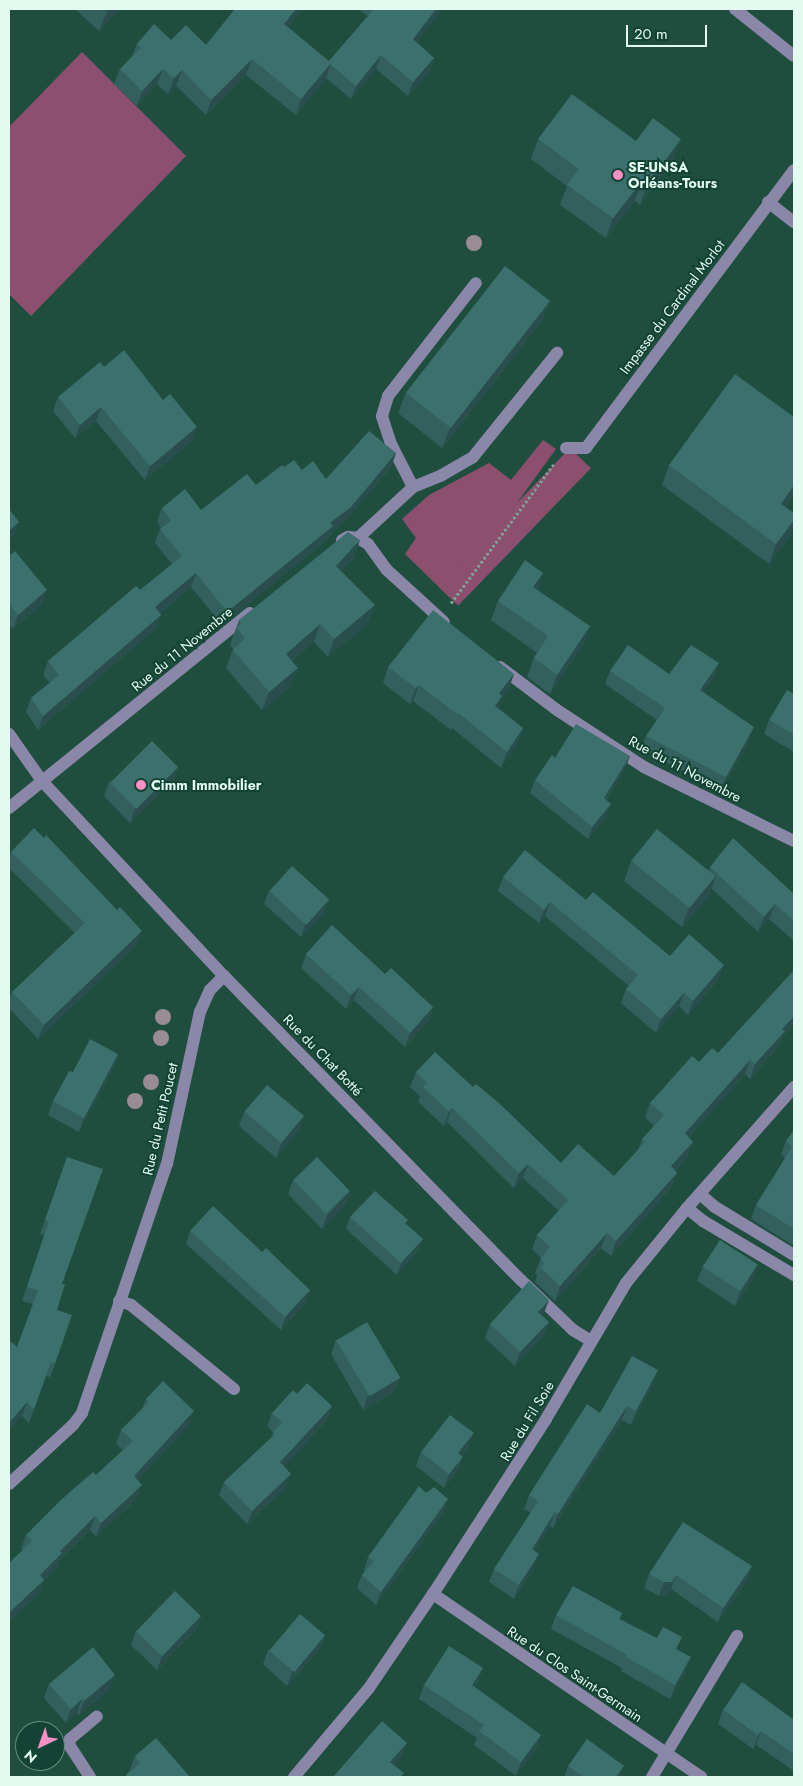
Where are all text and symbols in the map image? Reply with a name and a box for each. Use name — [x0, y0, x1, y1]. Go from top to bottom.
scale bar — [628, 15, 709, 47]
text: 20 m — [634, 23, 668, 45]
place label: SE-UNSA Orléans-Tours — [628, 159, 717, 192]
marker: SE-UNSA Orléans-Tours — [612, 169, 624, 181]
street label: Impasse du Cardinal Morlot — [616, 237, 728, 377]
street label: Rue du 11 Novembre — [128, 603, 236, 695]
street label: Rue du 11 Novembre — [626, 732, 744, 806]
place label: Cimm Immobilier — [151, 777, 261, 793]
marker: Cimm Immobilier — [135, 779, 147, 791]
street label: Rue du Chat Botté — [280, 1011, 366, 1099]
street label: Rue du Petit Poucet — [139, 1061, 181, 1177]
street label: Rue du Fil Soie — [497, 1378, 557, 1464]
street label: Rue du Clos Saint-Germain — [504, 1622, 646, 1726]
north arrow — [15, 1721, 65, 1771]
text: N — [20, 1745, 41, 1768]

